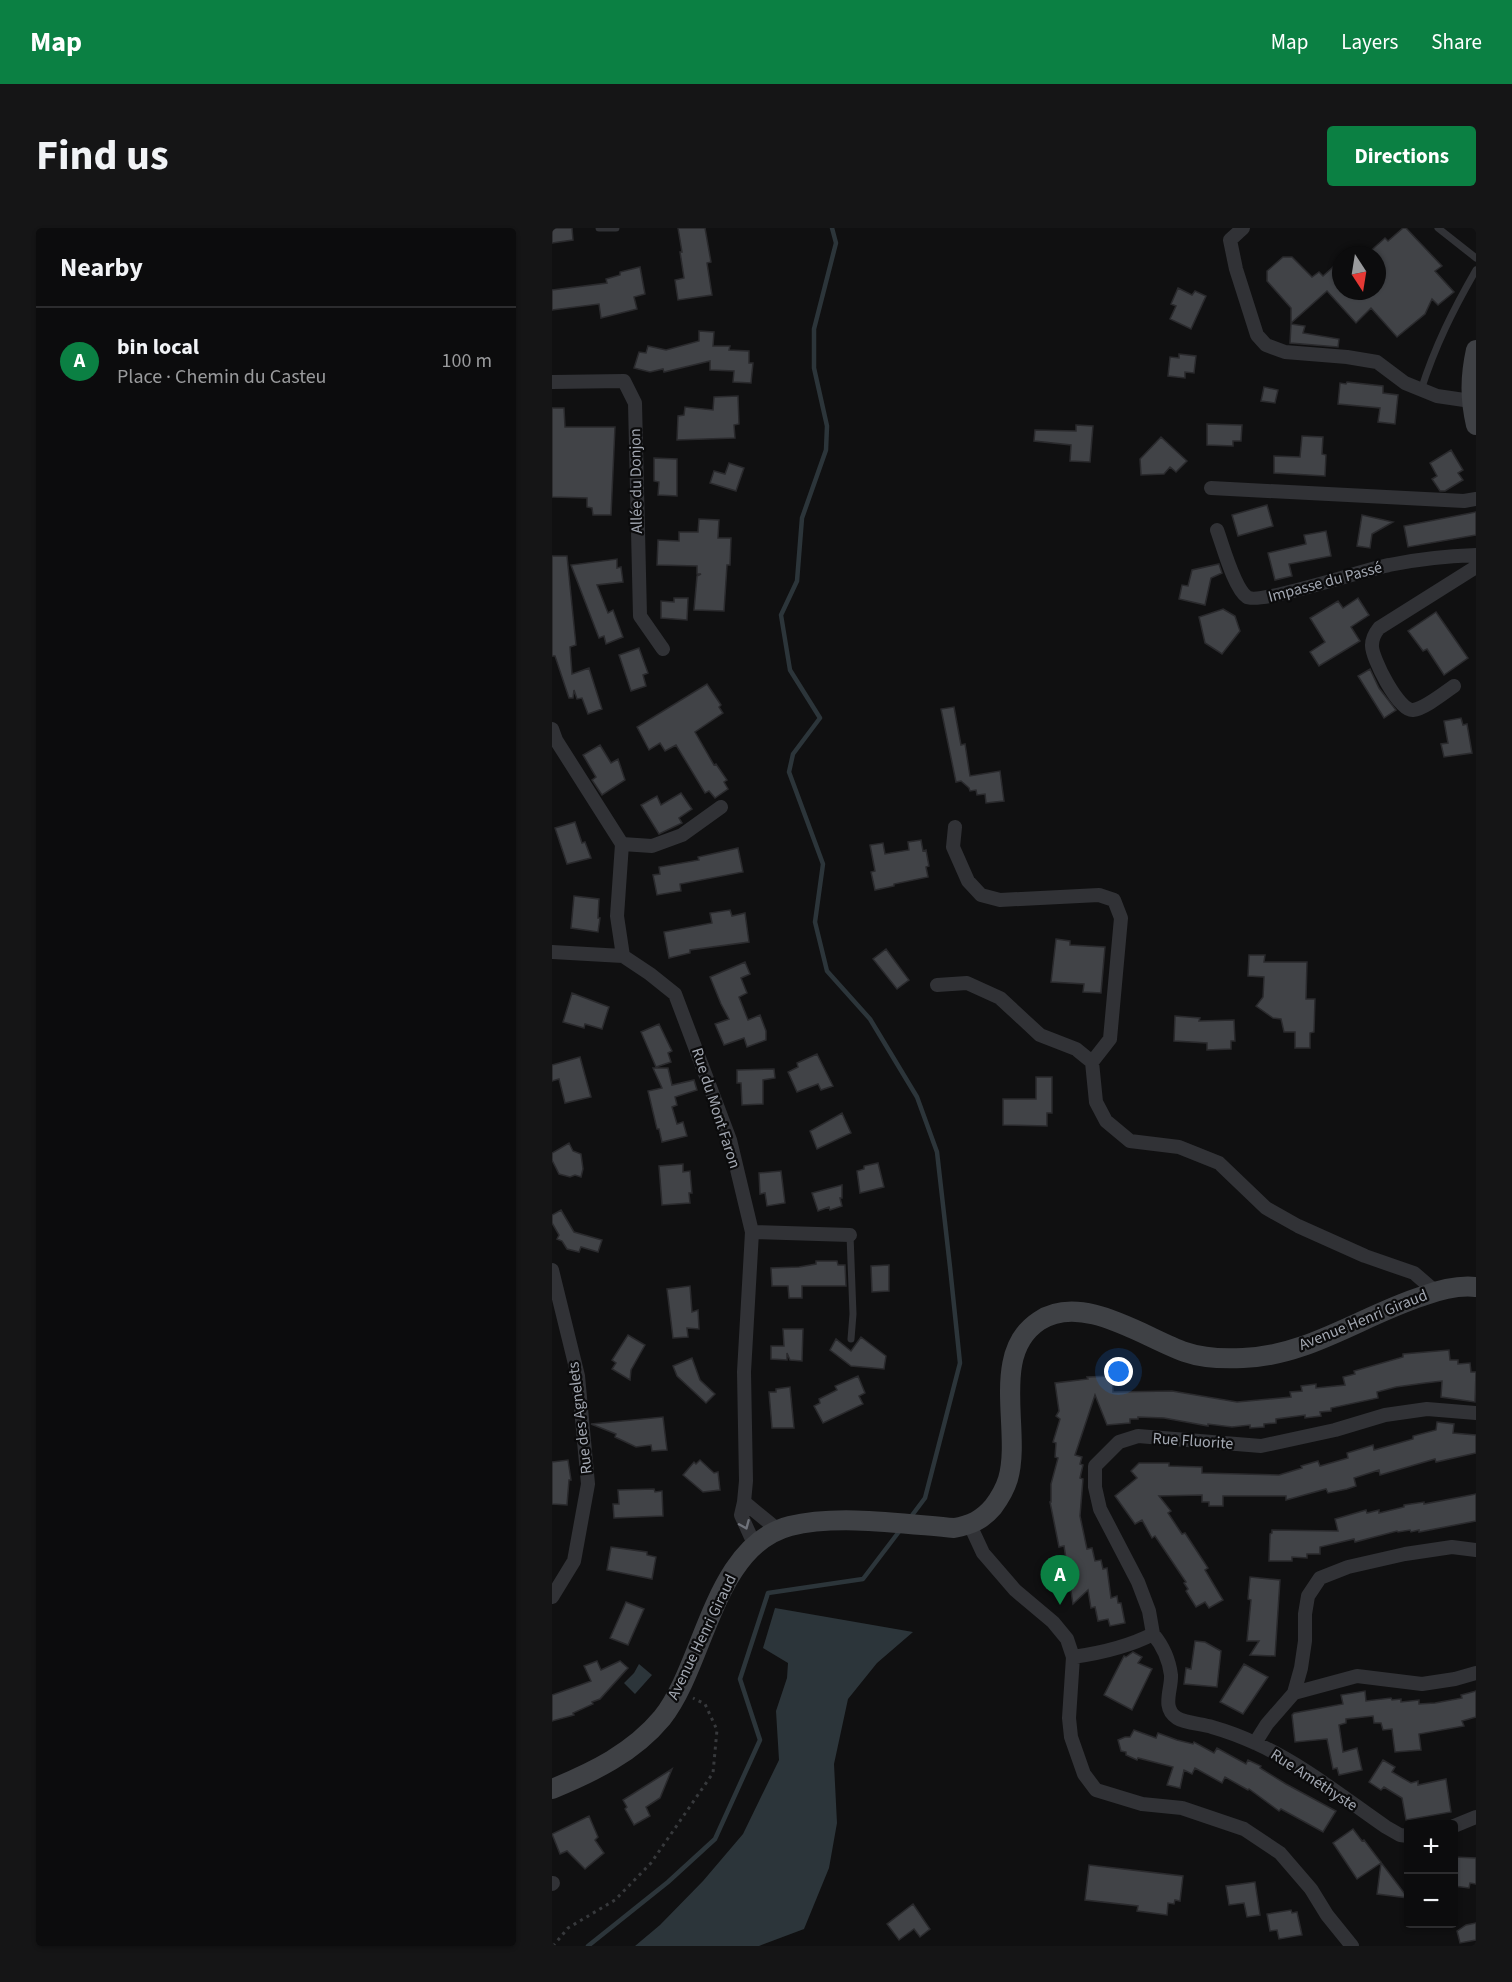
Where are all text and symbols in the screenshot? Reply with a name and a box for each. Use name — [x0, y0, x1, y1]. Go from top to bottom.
text: Map — [30, 22, 82, 62]
text: Map — [1271, 27, 1308, 57]
text: Layers — [1341, 27, 1398, 57]
text: Share — [1431, 27, 1482, 57]
text: Find us — [36, 126, 169, 186]
button: Directions — [1327, 126, 1476, 186]
north arrow — [1332, 246, 1386, 300]
text: Nearby — [60, 249, 143, 286]
text: bin local — [117, 331, 199, 363]
text: A — [74, 347, 85, 375]
text: 100 m — [442, 347, 492, 375]
text: Place · Chemin du Casteu — [117, 363, 327, 391]
street label: Allée du Donjon — [624, 428, 648, 534]
street label: Impasse du Passé — [1265, 556, 1385, 608]
street label: Rue du Mont Faron — [686, 1045, 746, 1171]
street label: Avenue Henri Giraud — [1295, 1284, 1431, 1356]
your location — [1104, 1357, 1133, 1386]
street label: Rue des Agnelets — [562, 1360, 598, 1475]
street label: Rue Fluorite — [1152, 1427, 1234, 1455]
one-way arrow — [738, 1518, 750, 1529]
pin: A — [1040, 1556, 1080, 1605]
street label: Avenue Henri Giraud — [662, 1571, 742, 1703]
street label: Rue Améthyste — [1266, 1744, 1362, 1816]
map controls — [1404, 1820, 1458, 1928]
button: + — [1404, 1820, 1458, 1874]
button: − — [1404, 1874, 1458, 1928]

